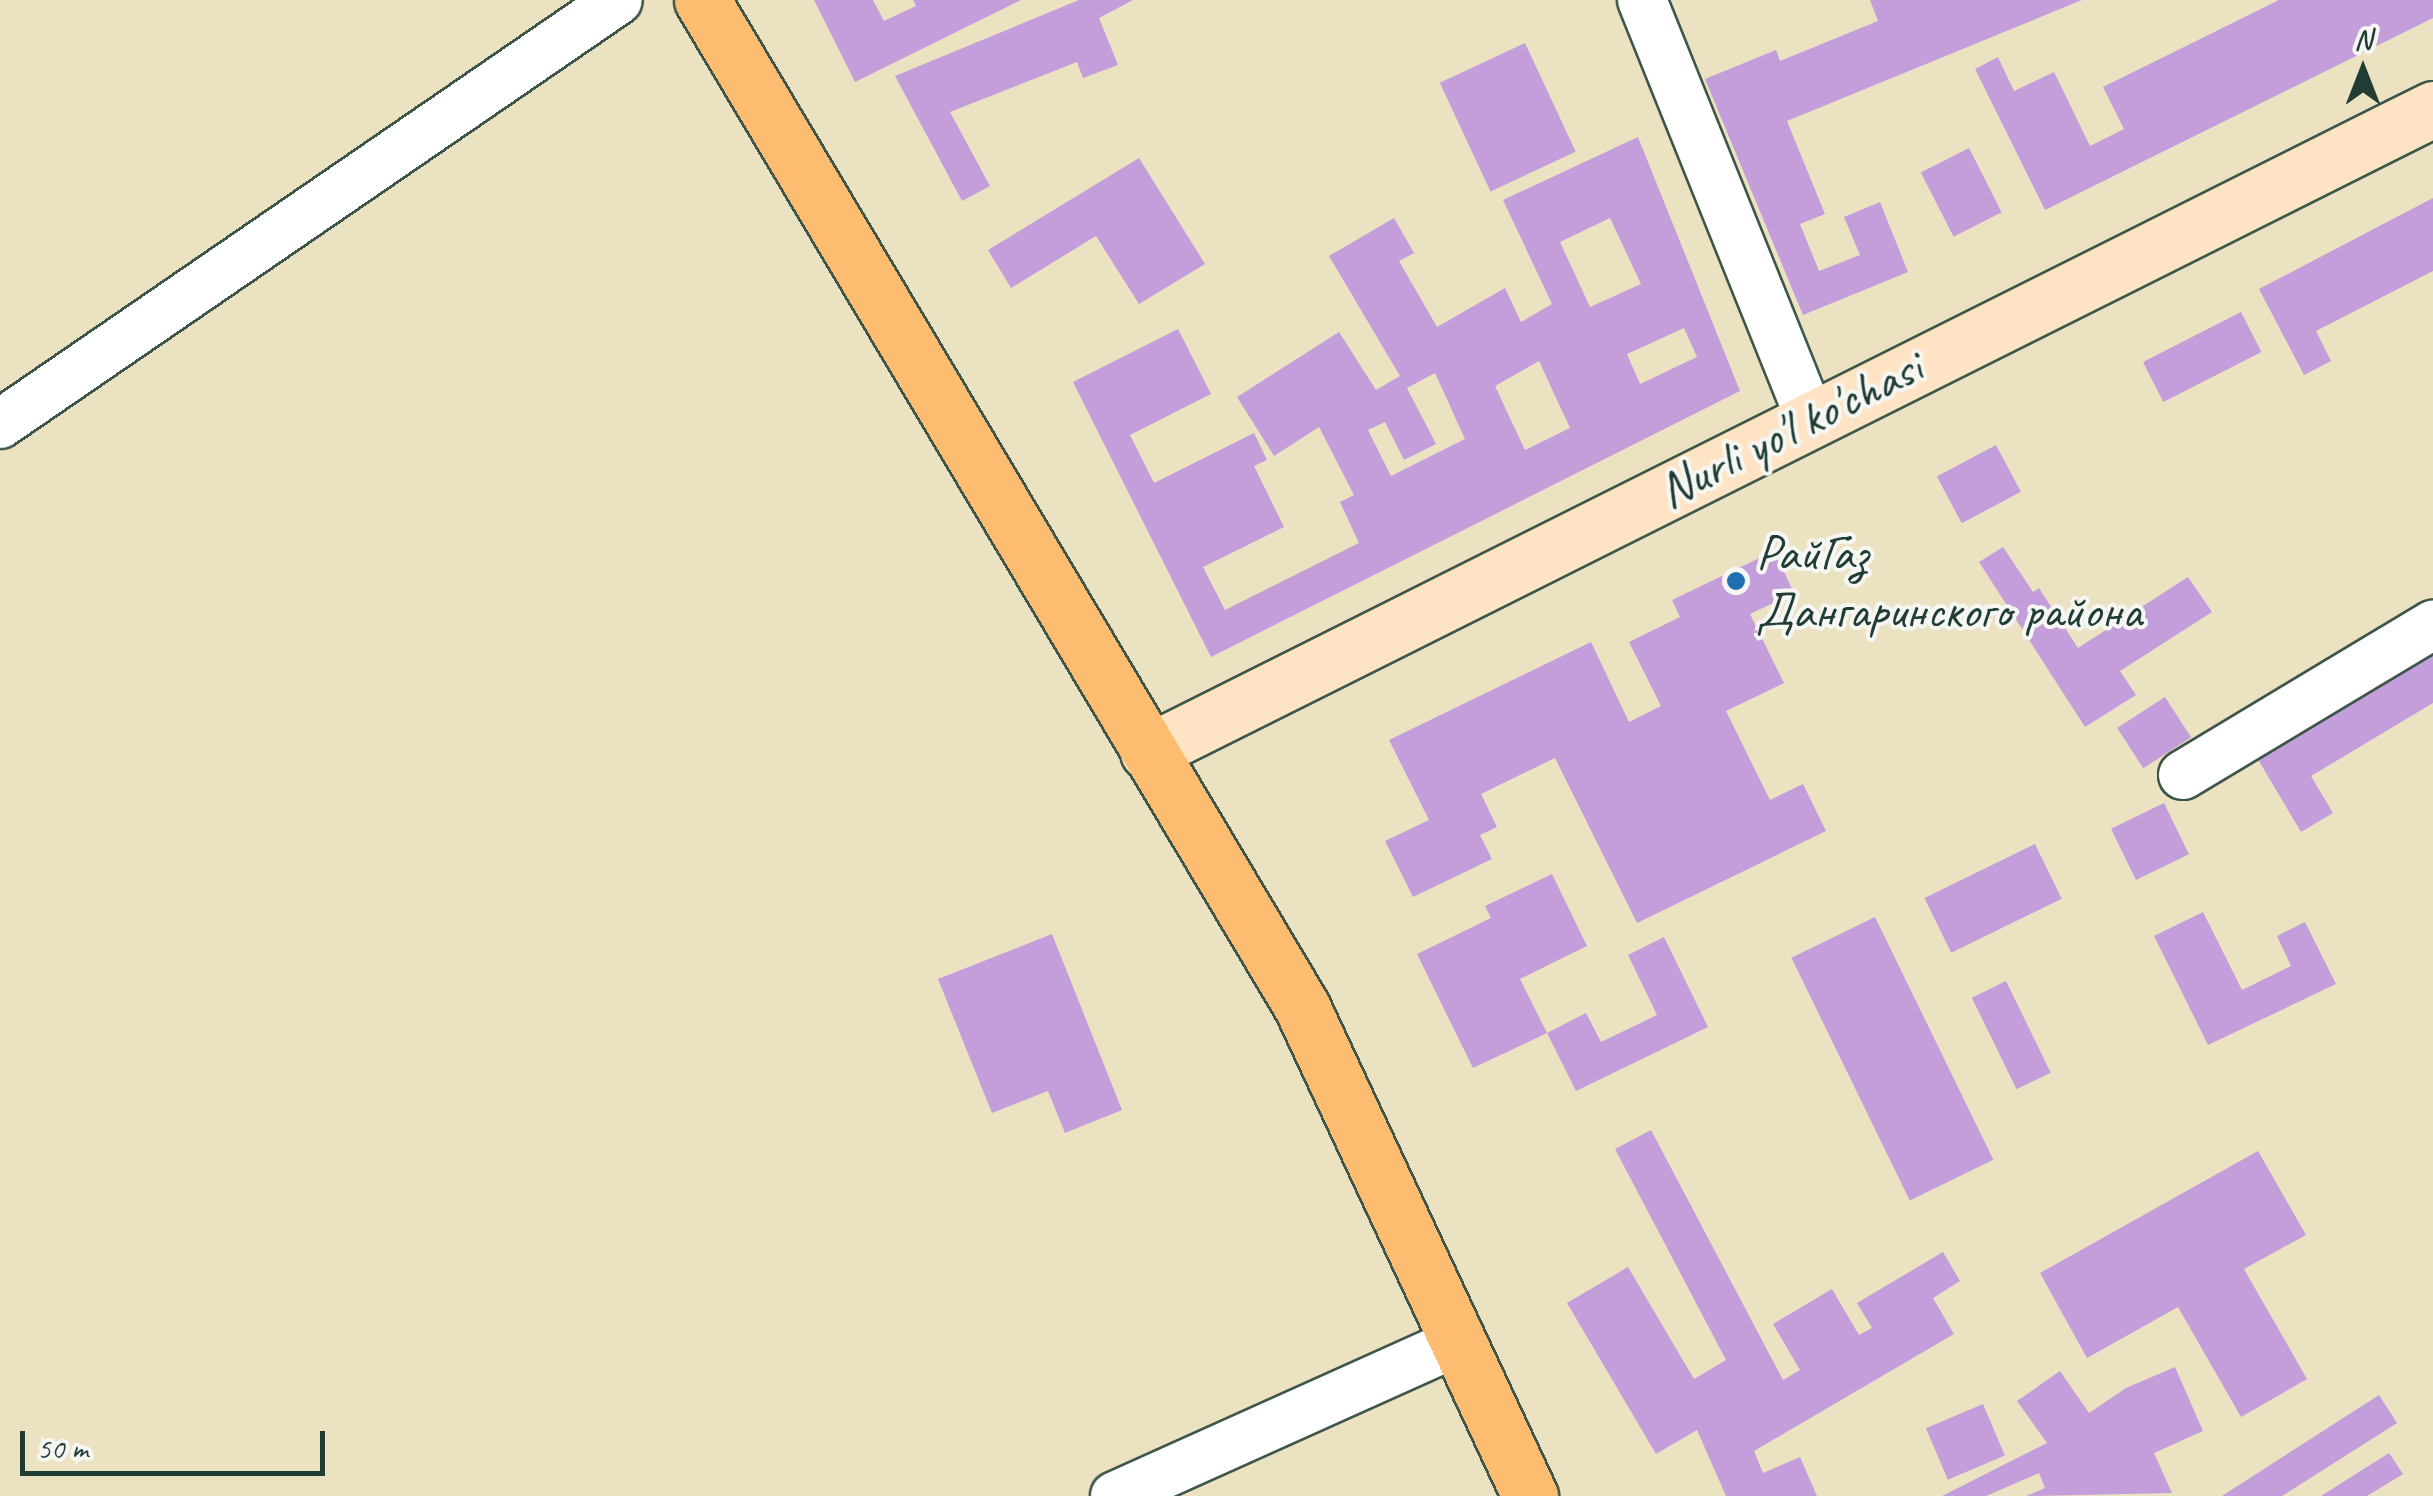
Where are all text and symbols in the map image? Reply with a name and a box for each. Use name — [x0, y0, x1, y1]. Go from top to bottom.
north arrow — [2313, 20, 2413, 120]
text: N — [2354, 22, 2372, 57]
street label: Nurli yo'l ko'chasi — [1648, 337, 1932, 521]
place label: РайГаз Дангаринского района — [1756, 522, 2143, 640]
marker: РайГаз Дангаринского района — [1725, 570, 1747, 592]
scale bar — [25, 1411, 330, 1473]
text: 50 m — [37, 1429, 88, 1467]

